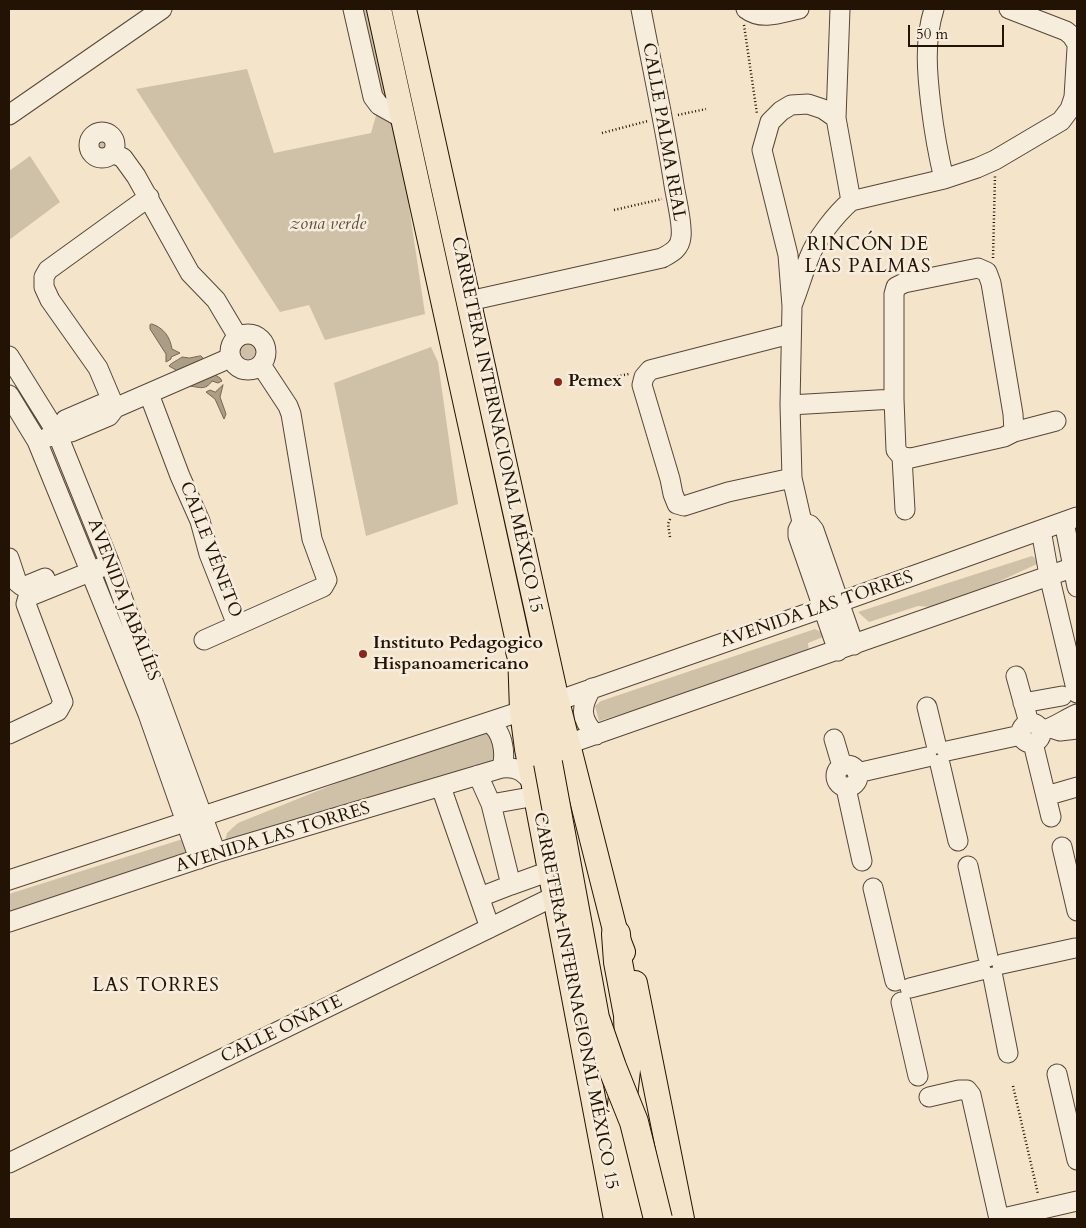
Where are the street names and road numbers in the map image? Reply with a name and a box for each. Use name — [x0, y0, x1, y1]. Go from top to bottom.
street label: CALLE PALMA REAL — [637, 41, 689, 223]
street label: CARRETERA INTERNACIONAL MÉXICO 15 — [446, 235, 546, 615]
street label: CALLE VÉNETO — [174, 479, 246, 621]
street label: AVENIDA JABALÍES — [82, 516, 164, 684]
street label: AVENIDA LAS TORRES — [718, 567, 916, 653]
street label: AVENIDA LAS TORRES — [173, 798, 373, 878]
street label: CARRETERA INTERNACIONAL MÉXICO 15 — [528, 811, 622, 1191]
street label: CALLE OÑATE — [218, 991, 346, 1069]

